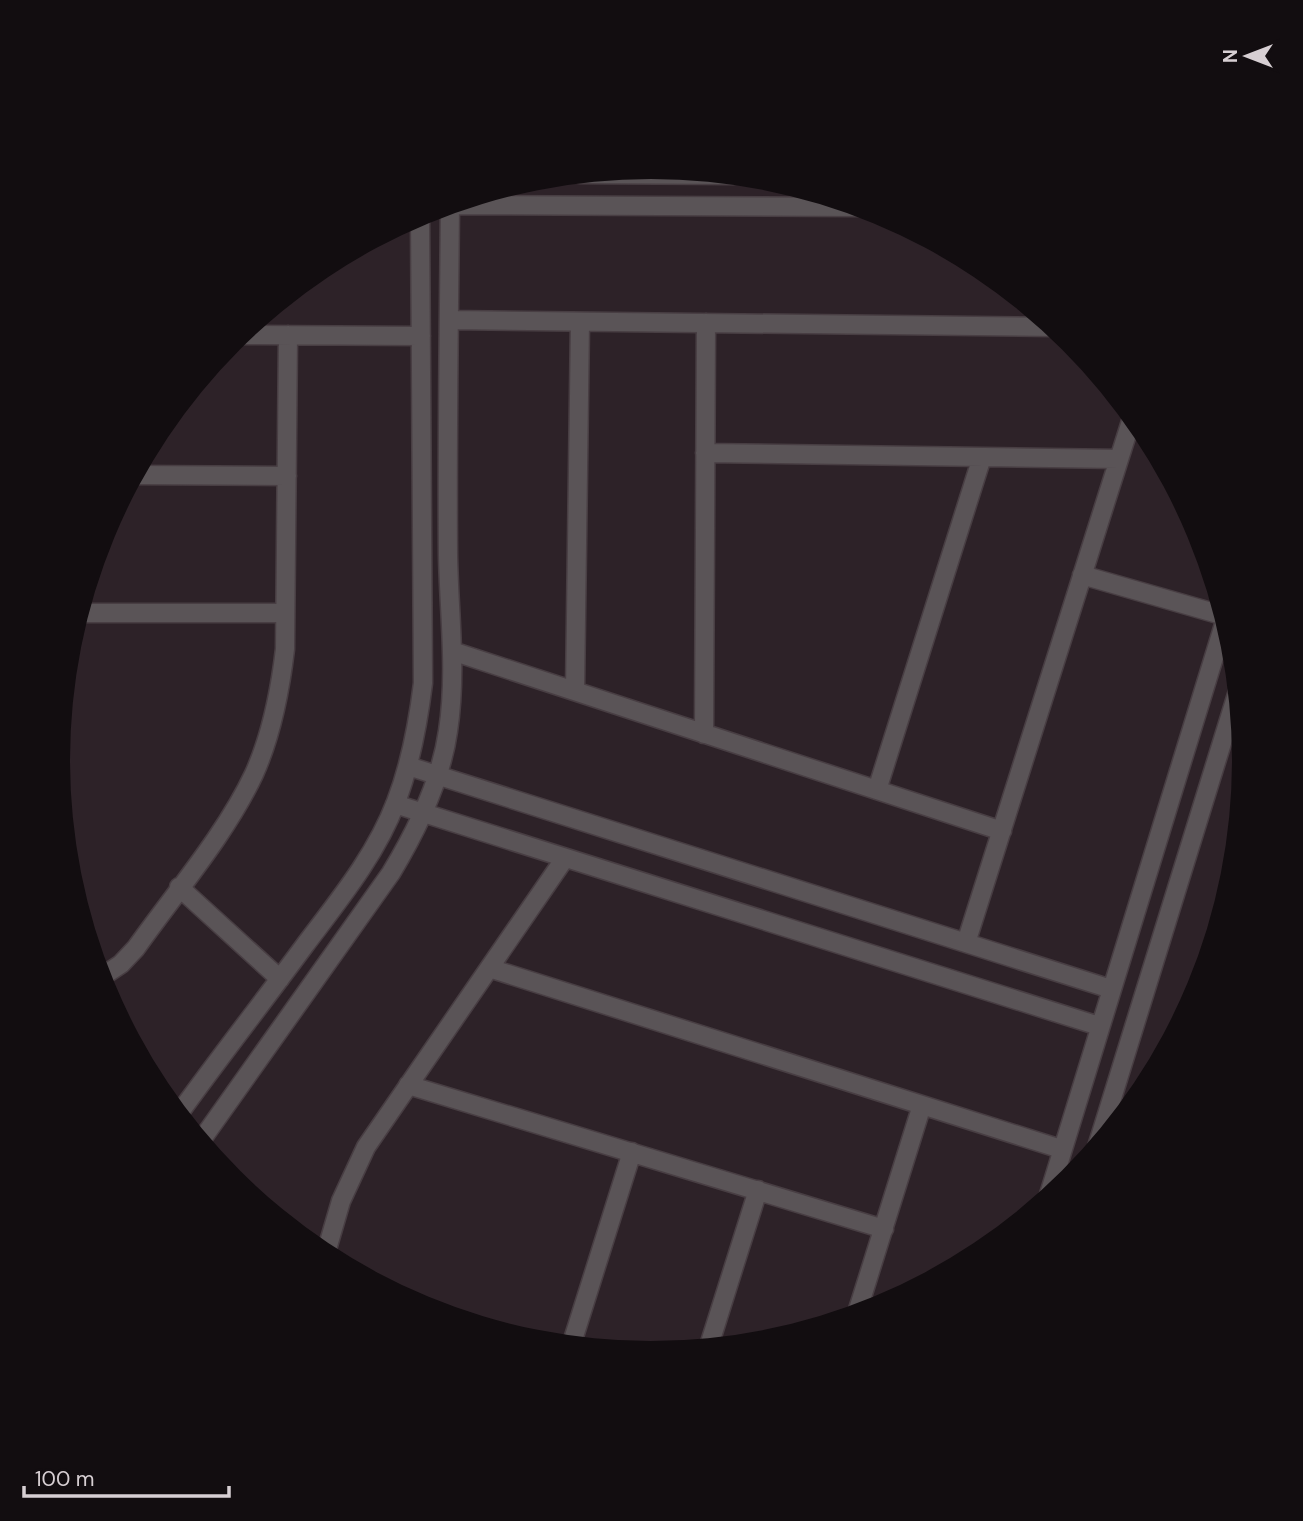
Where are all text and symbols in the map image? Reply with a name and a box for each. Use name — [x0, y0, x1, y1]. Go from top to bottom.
north arrow — [1212, 21, 1282, 91]
text: N — [1218, 49, 1243, 63]
scale bar — [24, 1454, 229, 1498]
text: 100 m — [35, 1465, 95, 1493]

